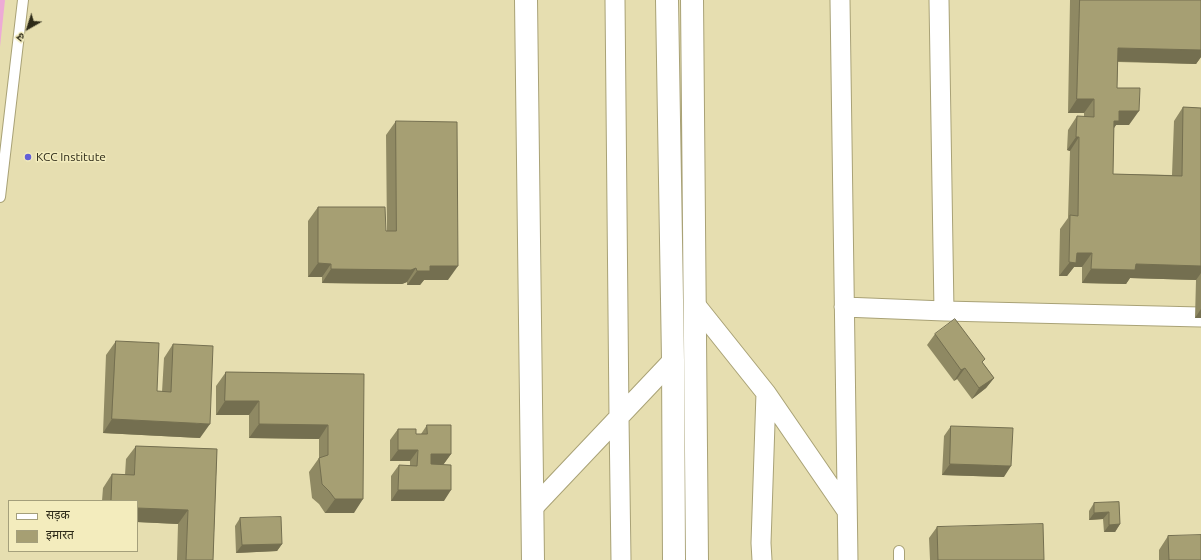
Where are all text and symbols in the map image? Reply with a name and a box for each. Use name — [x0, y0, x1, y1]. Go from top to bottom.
north arrow — [8, 8, 48, 48]
text: उ — [14, 31, 27, 44]
place label: KCC Institute — [36, 150, 106, 164]
marker: KCC Institute — [23, 152, 33, 162]
legend — [8, 500, 138, 552]
text: सड़क — [46, 508, 70, 521]
text: इमारत — [46, 528, 74, 541]

